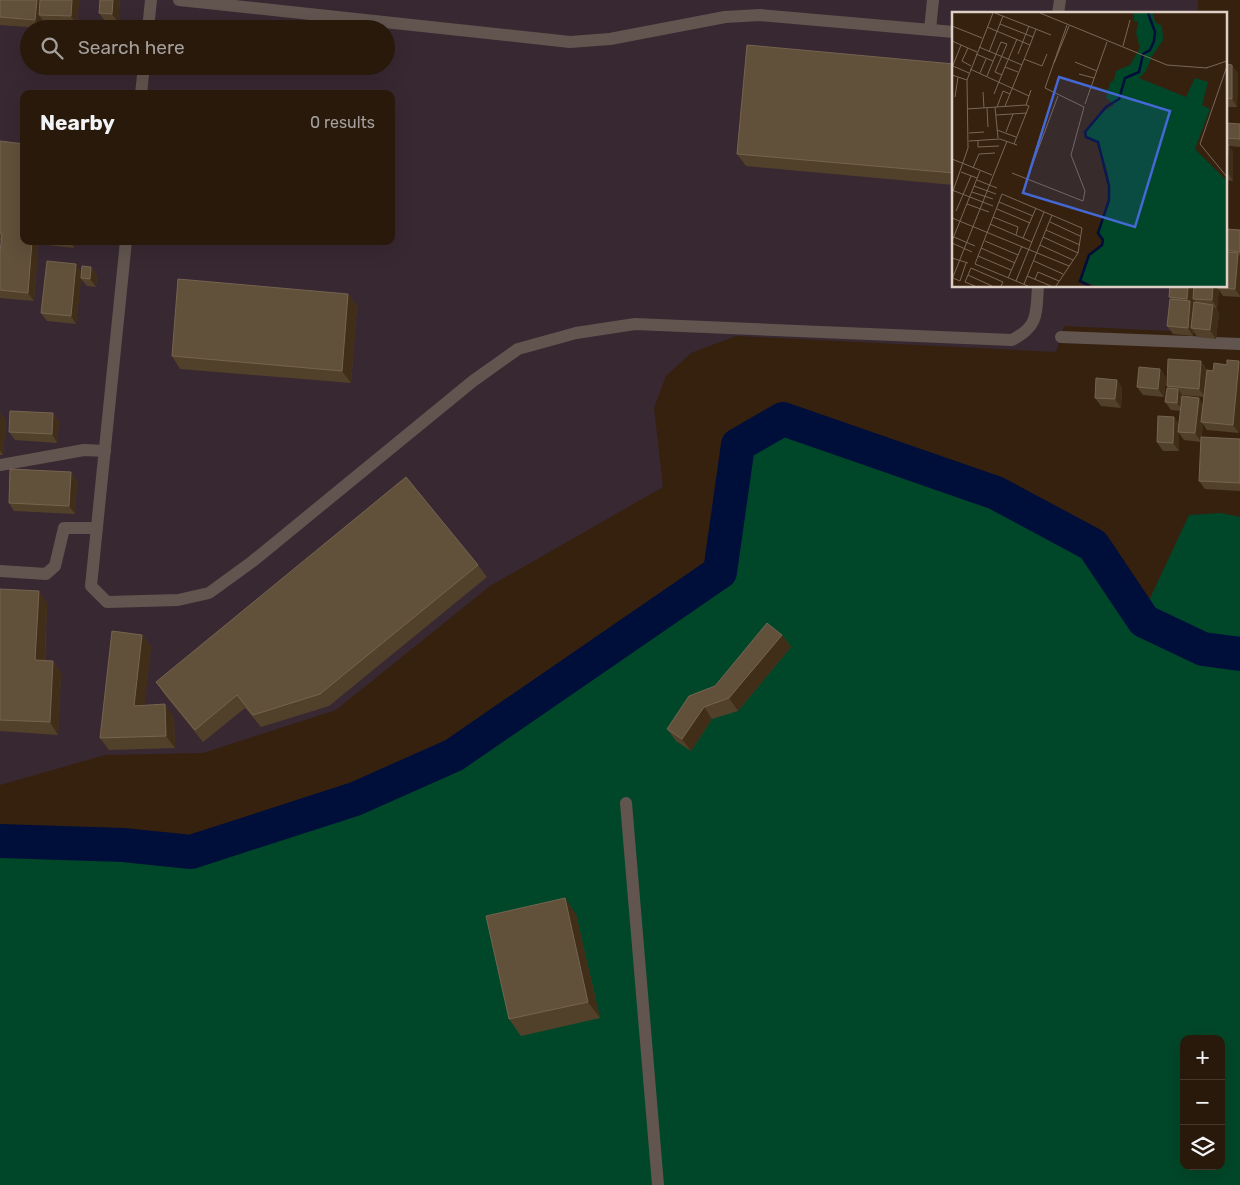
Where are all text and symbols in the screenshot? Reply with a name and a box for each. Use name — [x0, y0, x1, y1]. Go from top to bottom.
inset map — [952, 12, 1228, 288]
search box — [20, 20, 395, 75]
icon: search — [38, 34, 66, 62]
text: Search here — [78, 36, 185, 59]
text: Nearby — [40, 110, 115, 135]
text: 0 results — [310, 113, 375, 132]
map controls — [1180, 1035, 1225, 1170]
button: + — [1180, 1035, 1225, 1080]
button: − — [1180, 1080, 1225, 1125]
button: layers — [1180, 1125, 1225, 1170]

